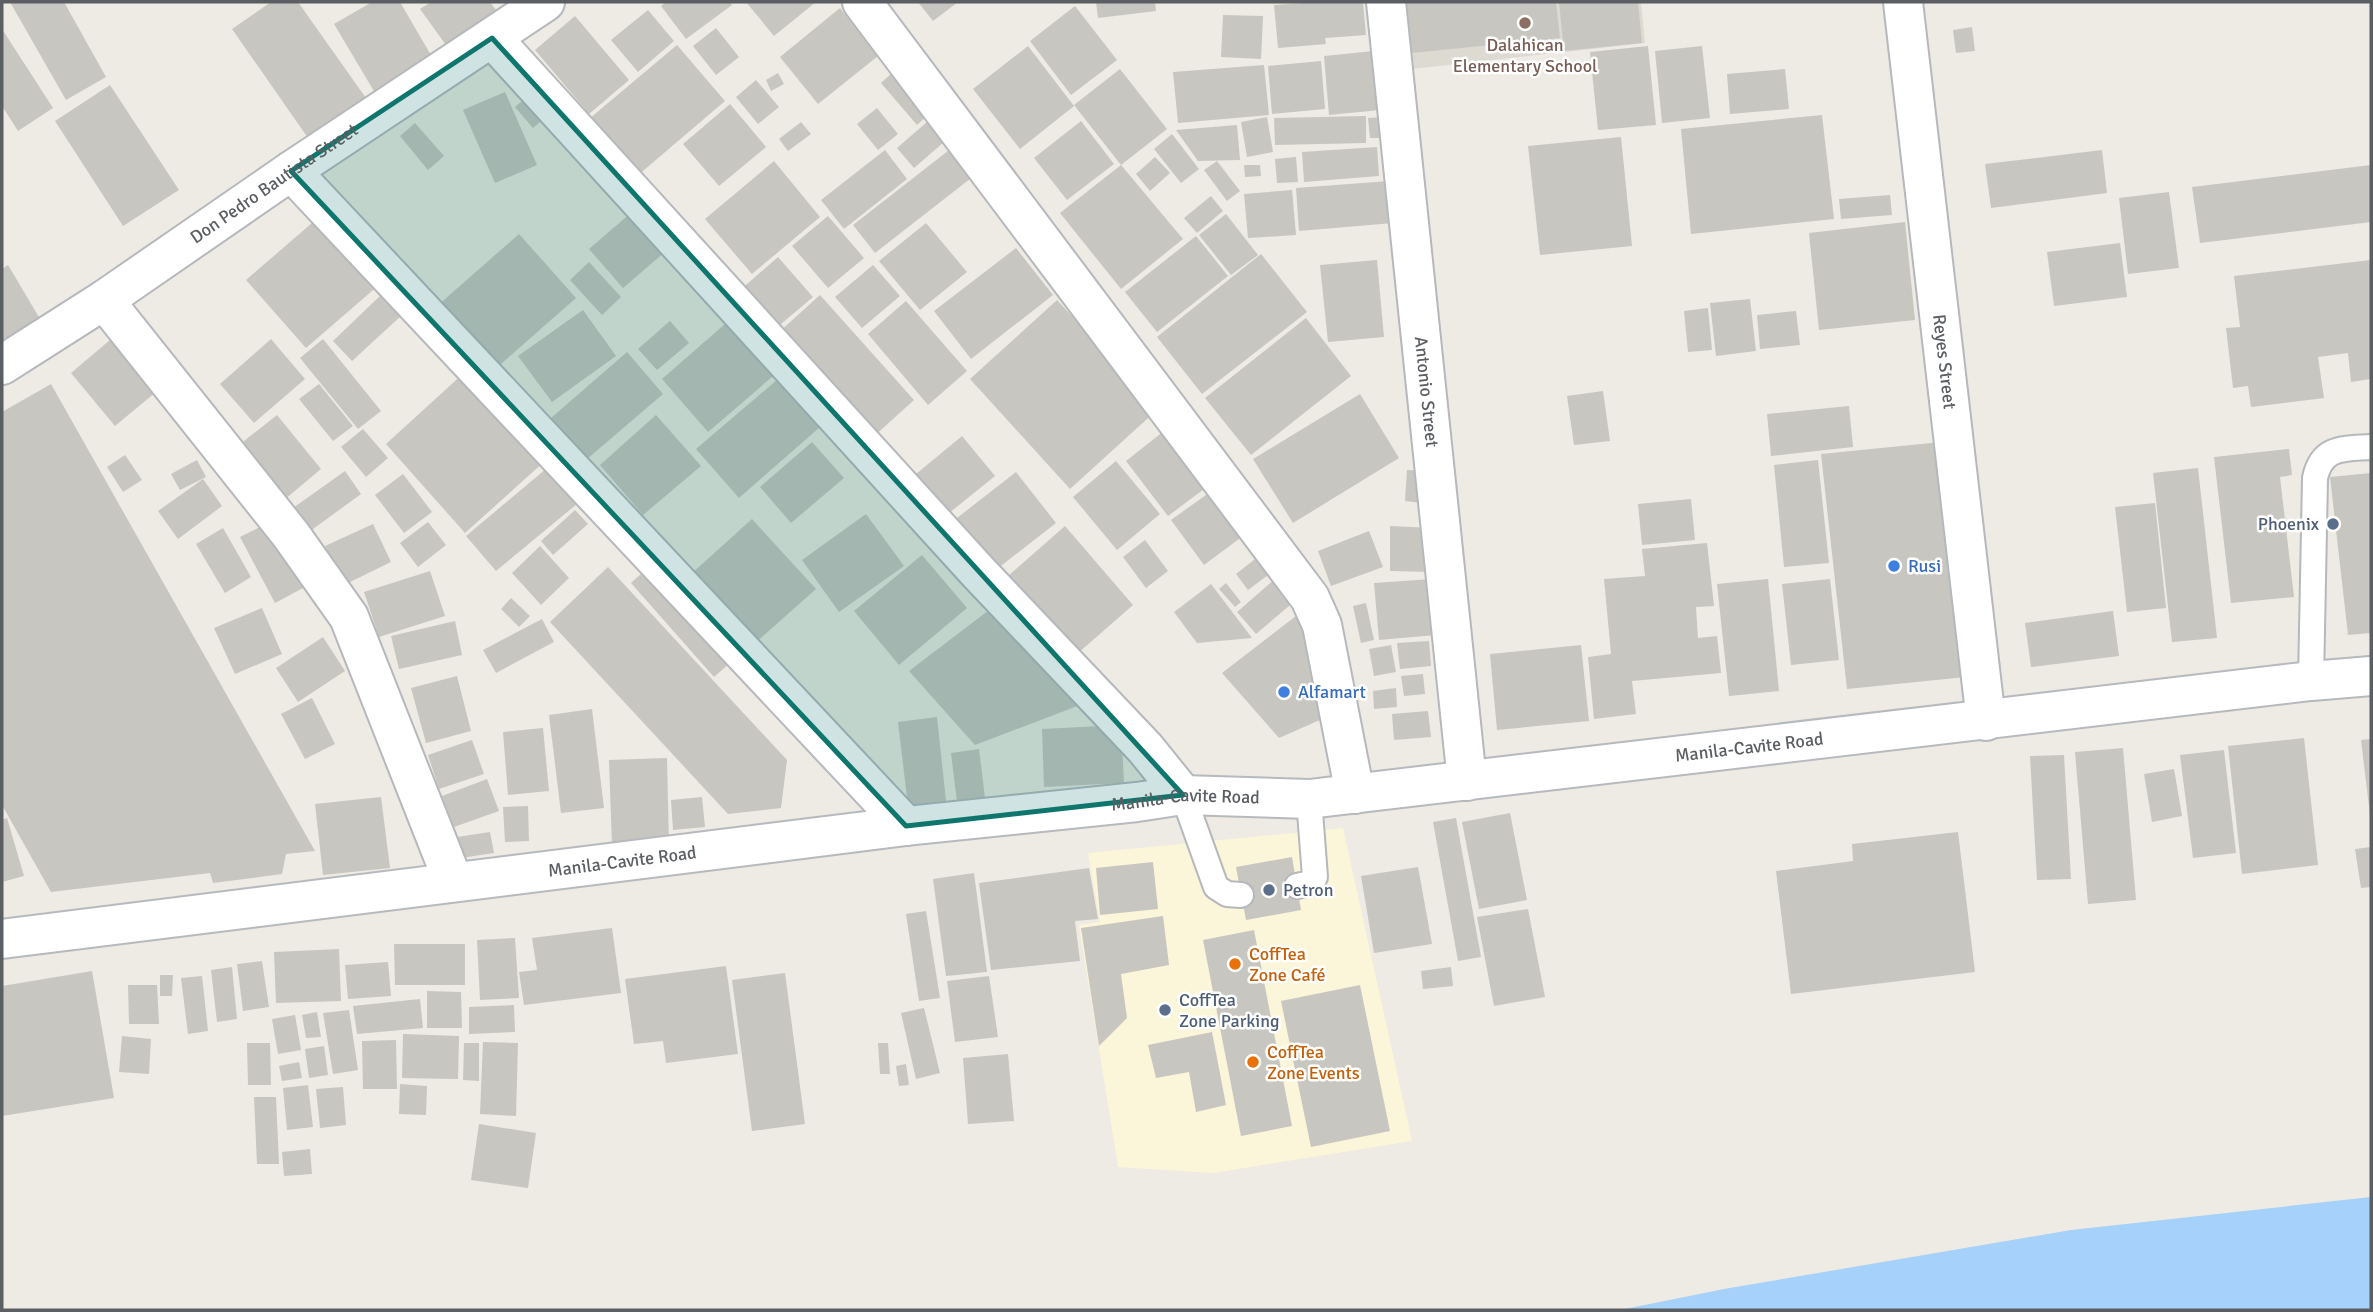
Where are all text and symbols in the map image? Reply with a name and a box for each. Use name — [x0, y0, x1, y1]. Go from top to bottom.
marker: Dalahican Elementary School — [1517, 15, 1533, 31]
place label: Dalahican Elementary School — [1453, 34, 1597, 77]
street label: Don Pedro Bautista Street — [186, 119, 362, 248]
street label: Reyes Street — [1928, 313, 1961, 410]
street label: Antonio Street — [1410, 335, 1443, 448]
place label: Phoenix — [2258, 513, 2320, 535]
marker: Phoenix — [2325, 516, 2341, 532]
place label: Rusi — [1908, 555, 1941, 577]
marker: Rusi — [1886, 558, 1902, 574]
place label: Alfamart — [1298, 681, 1366, 703]
marker: Alfamart — [1276, 684, 1292, 700]
street label: Manila-Cavite Road — [1674, 728, 1824, 767]
street label: Manila-Cavite Road — [1110, 784, 1260, 816]
street label: Manila-Cavite Road — [547, 841, 698, 882]
place label: Petron — [1283, 879, 1334, 901]
marker: Petron — [1261, 882, 1277, 898]
place label: CoffTea Zone Café — [1249, 943, 1326, 986]
marker: CoffTea Zone Café — [1227, 956, 1243, 972]
place label: CoffTea Zone Parking — [1179, 989, 1279, 1032]
marker: CoffTea Zone Parking — [1157, 1002, 1173, 1018]
place label: CoffTea Zone Events — [1267, 1041, 1360, 1084]
marker: CoffTea Zone Events — [1245, 1054, 1261, 1070]

